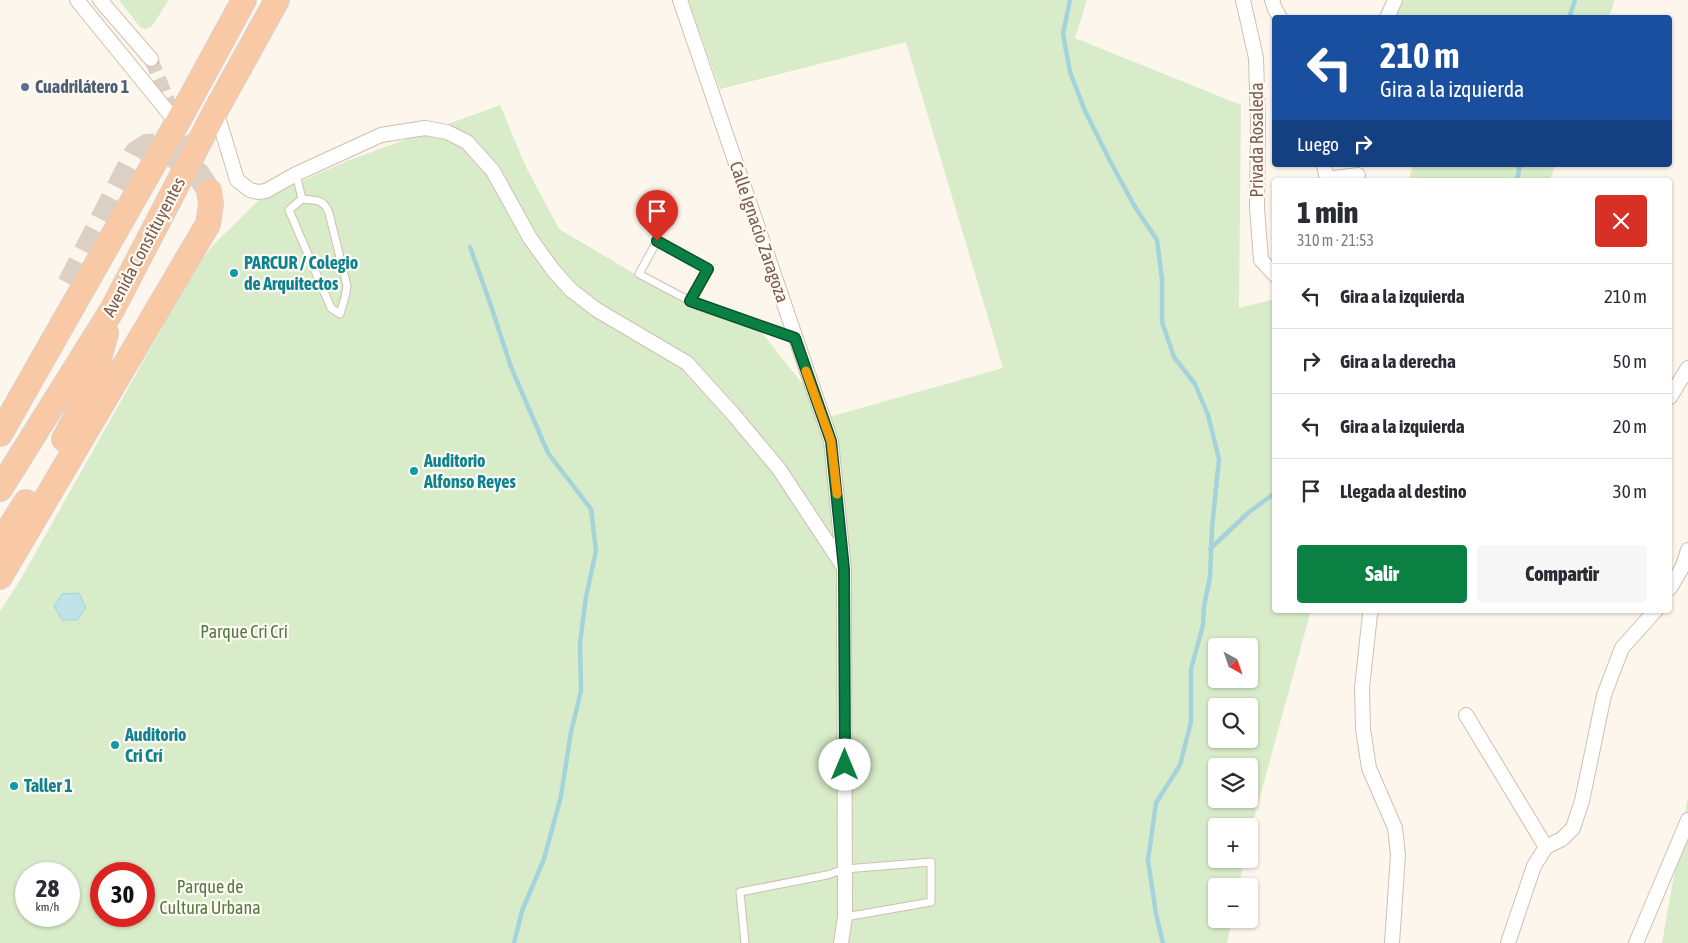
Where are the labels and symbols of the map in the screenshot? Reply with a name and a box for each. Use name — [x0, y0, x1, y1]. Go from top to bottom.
place label: Cuadrilátero 1 — [35, 76, 129, 97]
marker: Cuadrilátero 1 — [19, 81, 31, 93]
street label: Privada Rosaleda — [1246, 82, 1267, 198]
street label: Calle Ignacio Zaragoza — [725, 158, 793, 305]
street label: Avenida Constituyentes — [98, 173, 189, 320]
pin — [636, 190, 678, 241]
place label: PARCUR / Colegio de Arquitectos — [244, 252, 358, 294]
marker: PARCUR / Colegio de Arquitectos — [228, 267, 240, 279]
place label: Auditorio Alfonso Reyes — [423, 450, 516, 492]
marker: Auditorio Alfonso Reyes — [408, 465, 420, 477]
park label: Parque Cri Crí — [200, 621, 288, 642]
north arrow — [1208, 638, 1258, 688]
place label: Auditorio Cri Crí — [124, 724, 187, 766]
position arrow — [818, 738, 870, 790]
marker: Auditorio Cri Crí — [109, 739, 121, 751]
place label: Taller 1 — [24, 775, 73, 796]
marker: Taller 1 — [8, 780, 20, 792]
speed limit sign: 30 — [90, 862, 155, 927]
park label: Parque de Cultura Urbana — [159, 876, 261, 918]

